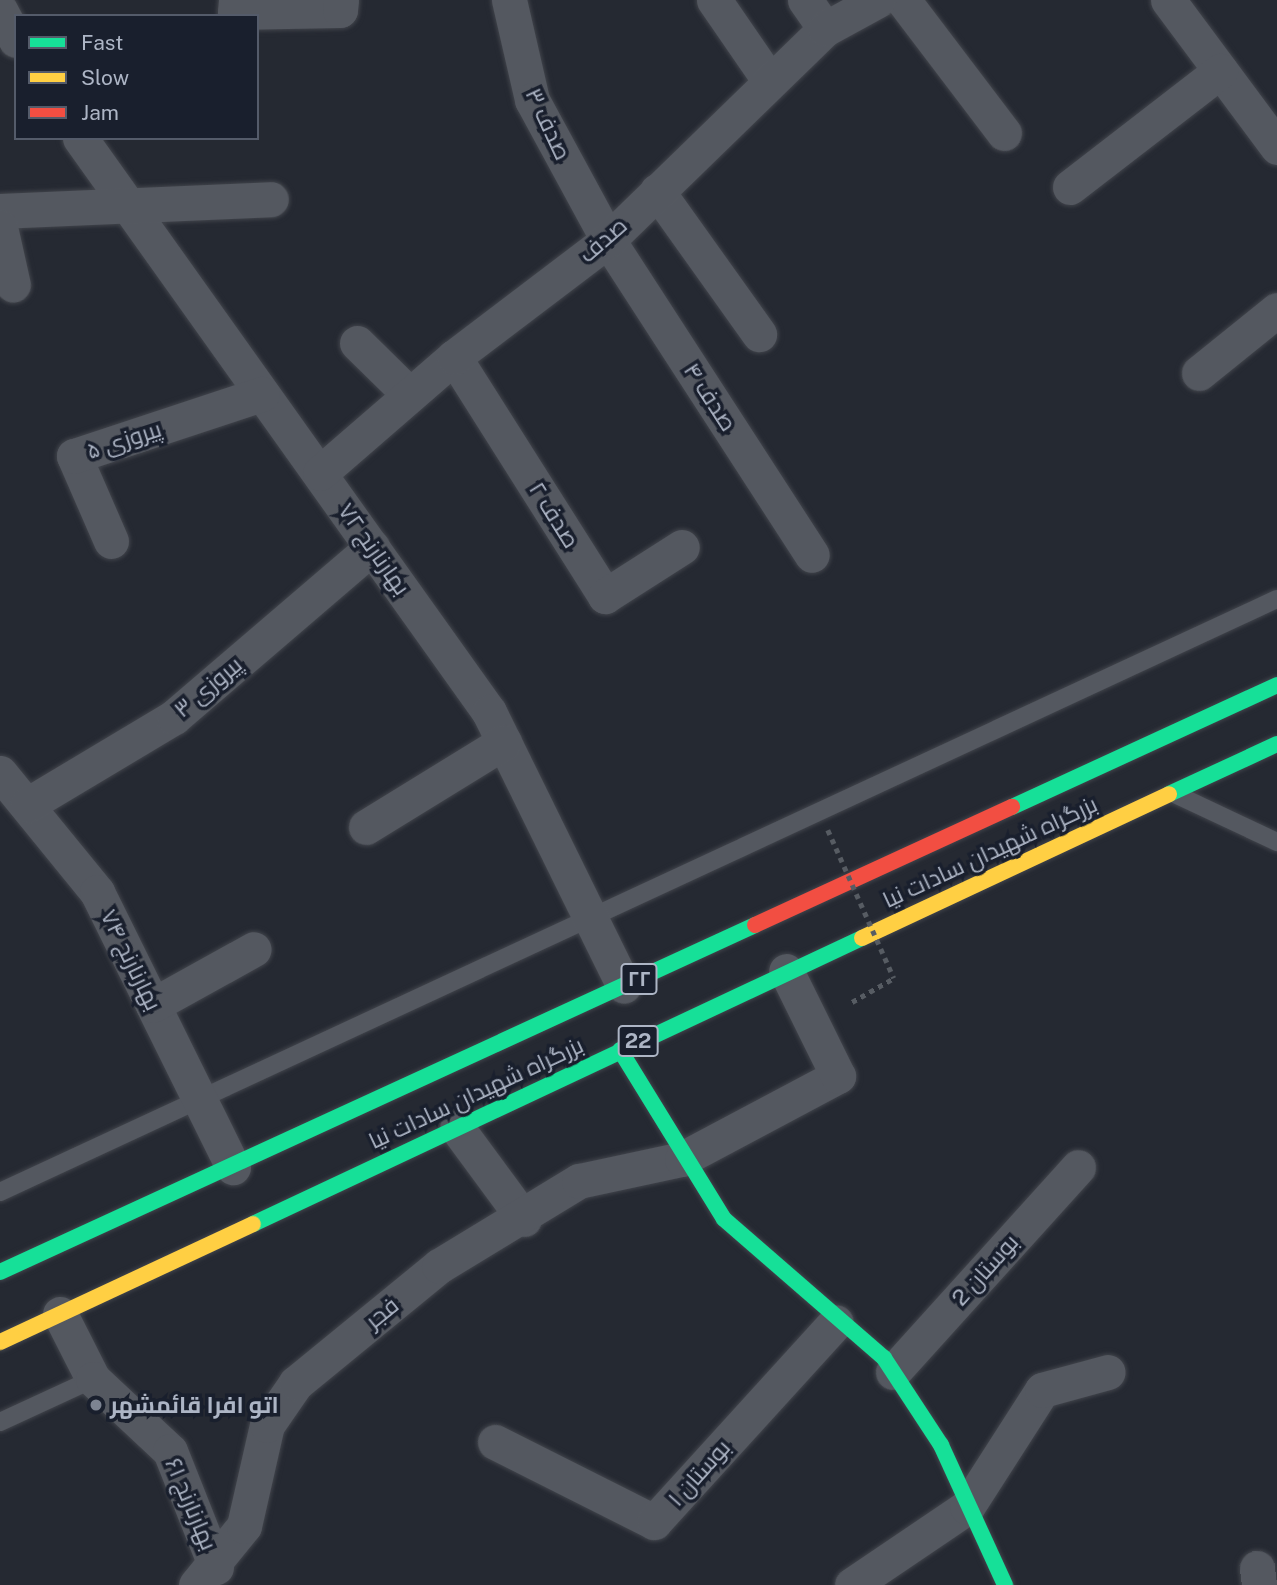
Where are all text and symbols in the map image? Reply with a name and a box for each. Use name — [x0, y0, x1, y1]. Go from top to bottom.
legend — [14, 14, 259, 140]
text: Fast — [81, 30, 123, 55]
text: Slow — [81, 65, 129, 90]
street label: صدف ۳ — [519, 84, 577, 164]
text: Jam — [81, 100, 119, 125]
street label: صدف — [573, 212, 633, 268]
street label: صدف ۴ — [678, 358, 742, 436]
street label: پیروزی ۵ — [83, 415, 165, 465]
street label: صدف ۲ — [523, 477, 585, 553]
street label: بهارنارنج ۷۲ — [332, 498, 416, 600]
street label: پیروزی ۳ — [168, 651, 248, 723]
street label: بزرگراه شهیدان سادات نیا — [878, 790, 1102, 914]
street label: بهارنارنج ۷۴ — [95, 905, 167, 1015]
road number: ۲۲ — [620, 962, 658, 996]
road number: 22 — [617, 1024, 659, 1058]
street label: بزرگراه شهیدان سادات نیا — [364, 1031, 588, 1155]
street label: بوستان 2 — [946, 1229, 1024, 1311]
street label: فجر — [360, 1291, 404, 1335]
place label: اتو افرا قائمشهر — [110, 1391, 279, 1419]
marker: اتو افرا قائمشهر — [88, 1397, 104, 1413]
street label: بوستان ۱ — [662, 1434, 736, 1512]
street label: بهارنارنج ۶۱ — [159, 1454, 223, 1554]

